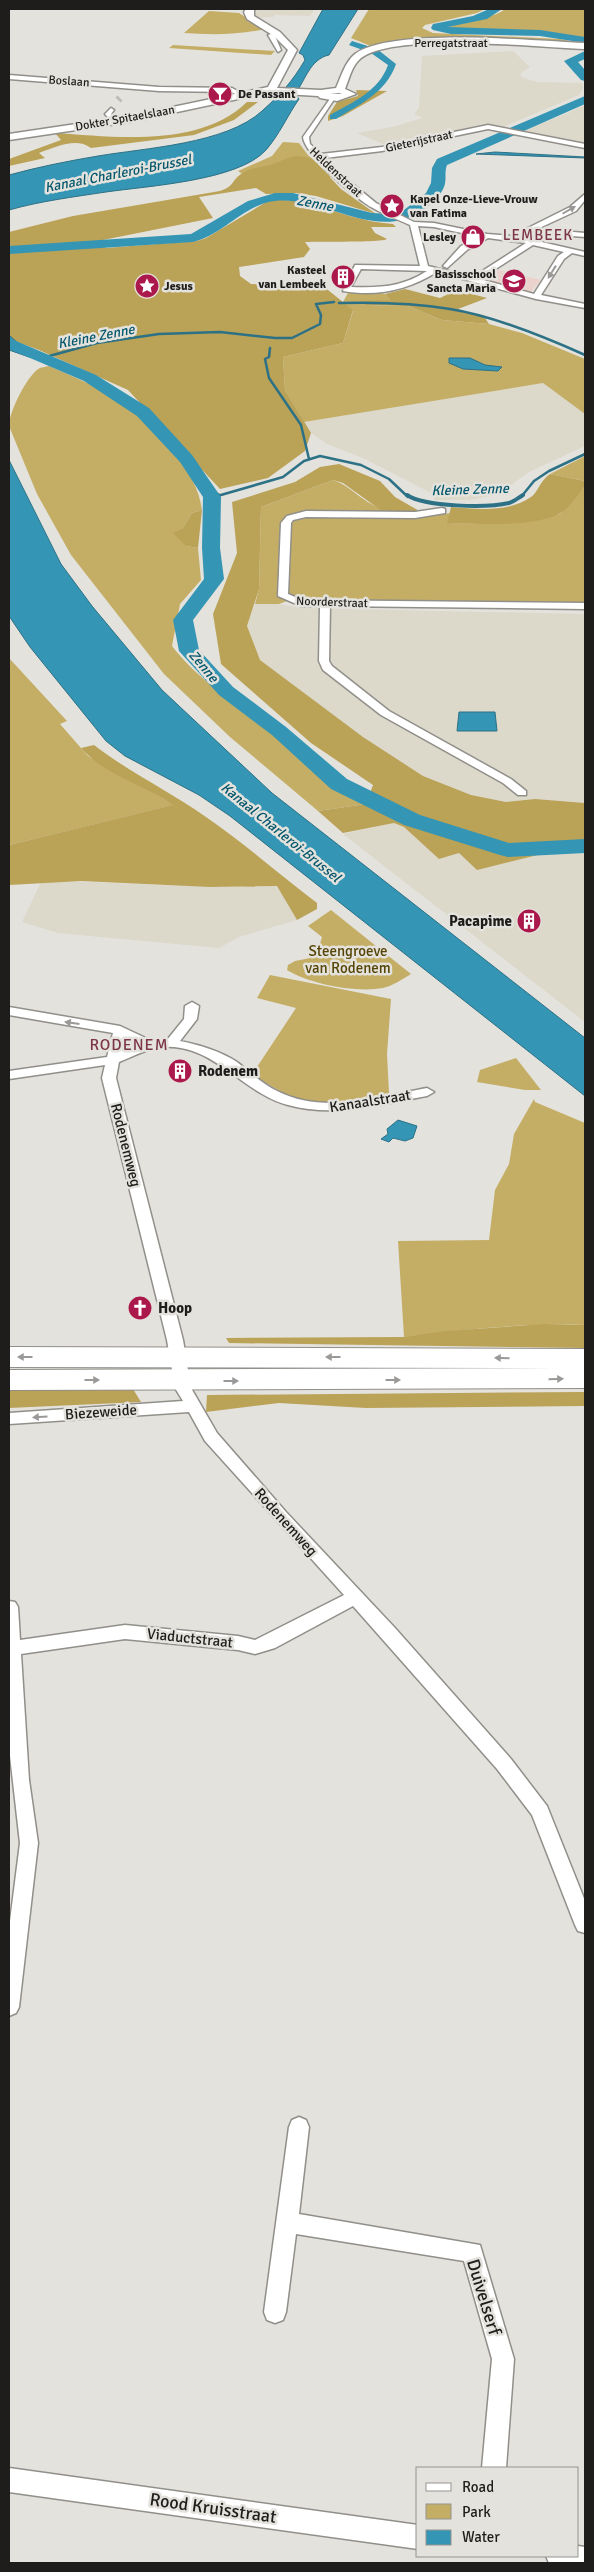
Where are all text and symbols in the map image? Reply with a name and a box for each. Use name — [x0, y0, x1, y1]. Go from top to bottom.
street label: Perregatstraat — [414, 36, 488, 51]
street label: Boslaan — [48, 73, 90, 90]
bar icon: De Passant — [207, 81, 233, 107]
place label: De Passant — [238, 87, 296, 102]
street label: Dokter Spitaelslaan — [74, 102, 176, 135]
street label: Gieterijstraat — [384, 127, 454, 156]
street label: Heldenstraat — [306, 144, 365, 201]
water label: Kanaal Charleroi-Brussel — [43, 151, 194, 196]
water label: Zenne — [295, 192, 336, 216]
place label: Kapel Onze-Lieve-Vrouw van Fatima — [409, 192, 538, 221]
place icon: Kapel Onze-Lieve-Vrouw van Fatima — [379, 193, 405, 219]
one-way arrow — [562, 206, 575, 215]
shop icon: Lesley — [460, 224, 486, 250]
district label: LEMBEEK — [503, 226, 573, 244]
place label: Lesley — [423, 230, 456, 245]
place label: Kasteel van Lembeek — [258, 263, 327, 292]
building icon: Kasteel van Lembeek — [330, 264, 356, 290]
one-way arrow — [547, 266, 557, 279]
place label: Basisschool Sancta Maria — [427, 267, 496, 296]
school or university icon: Basisschool Sancta Maria — [501, 268, 527, 294]
place icon: Jesus — [134, 273, 160, 299]
place label: Jesus — [164, 279, 194, 294]
water label: Kleine Zenne — [56, 321, 137, 352]
water label: Kleine Zenne — [431, 480, 510, 499]
street label: Noorderstraat — [296, 594, 368, 611]
water label: Zenne — [185, 647, 223, 687]
water label: Kanaal Charleroi-Brussel — [217, 779, 345, 886]
building icon: Pacapime — [516, 908, 542, 934]
place label: Pacapime — [449, 912, 512, 930]
park label: Steengroeve van Rodenem — [305, 942, 391, 977]
one-way arrow — [64, 1019, 80, 1027]
district label: RODENEM — [89, 1035, 169, 1055]
building icon: Rodenem — [167, 1058, 193, 1084]
place label: Rodenem — [198, 1062, 258, 1080]
street label: Kanaalstraat — [328, 1086, 412, 1116]
street label: Rodenemweg — [107, 1101, 145, 1189]
church icon: Hoop — [127, 1295, 153, 1321]
place label: Hoop — [158, 1299, 192, 1317]
one-way arrow — [17, 1353, 33, 1361]
one-way arrow — [325, 1353, 341, 1361]
one-way arrow — [493, 1354, 509, 1362]
one-way arrow — [548, 1375, 564, 1383]
one-way arrow — [85, 1376, 101, 1384]
one-way arrow — [386, 1376, 402, 1384]
one-way arrow — [223, 1377, 239, 1385]
street label: Biezeweide — [64, 1401, 138, 1423]
one-way arrow — [31, 1413, 47, 1421]
street label: Rodenemweg — [251, 1484, 321, 1560]
street label: Viaductstraat — [146, 1625, 234, 1651]
street label: Duivelserf — [462, 2256, 506, 2339]
legend — [416, 2467, 579, 2557]
text: Road — [462, 2478, 494, 2496]
street label: Rood Kruisstraat — [148, 2488, 278, 2528]
text: Park — [462, 2503, 491, 2521]
text: Water — [462, 2528, 500, 2546]

